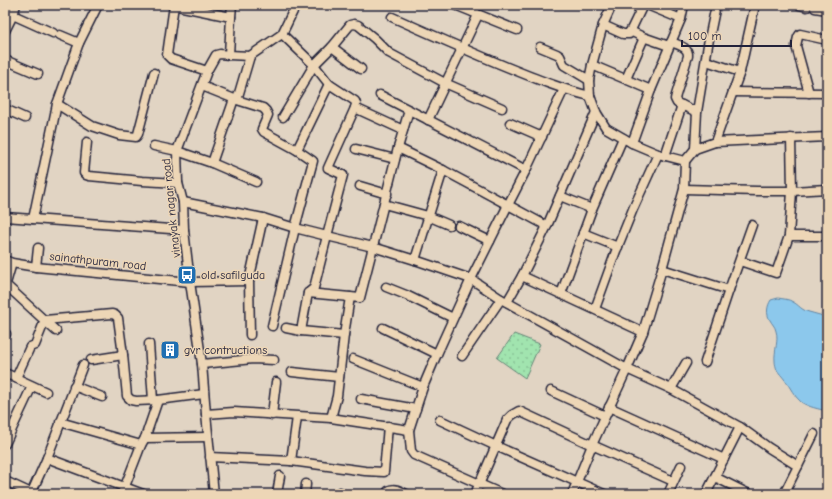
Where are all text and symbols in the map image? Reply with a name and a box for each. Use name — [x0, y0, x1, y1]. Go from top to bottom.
scale bar — [682, 22, 791, 48]
text: 100 m — [688, 29, 721, 43]
street label: vinayak nagar road — [159, 158, 183, 259]
street label: sainathpuram road — [49, 249, 147, 273]
bus stop icon: old safilguda — [176, 264, 198, 286]
place label: old safilguda — [201, 268, 265, 282]
building icon: gvr contructions — [159, 339, 181, 361]
place label: gvr contructions — [184, 343, 267, 357]

